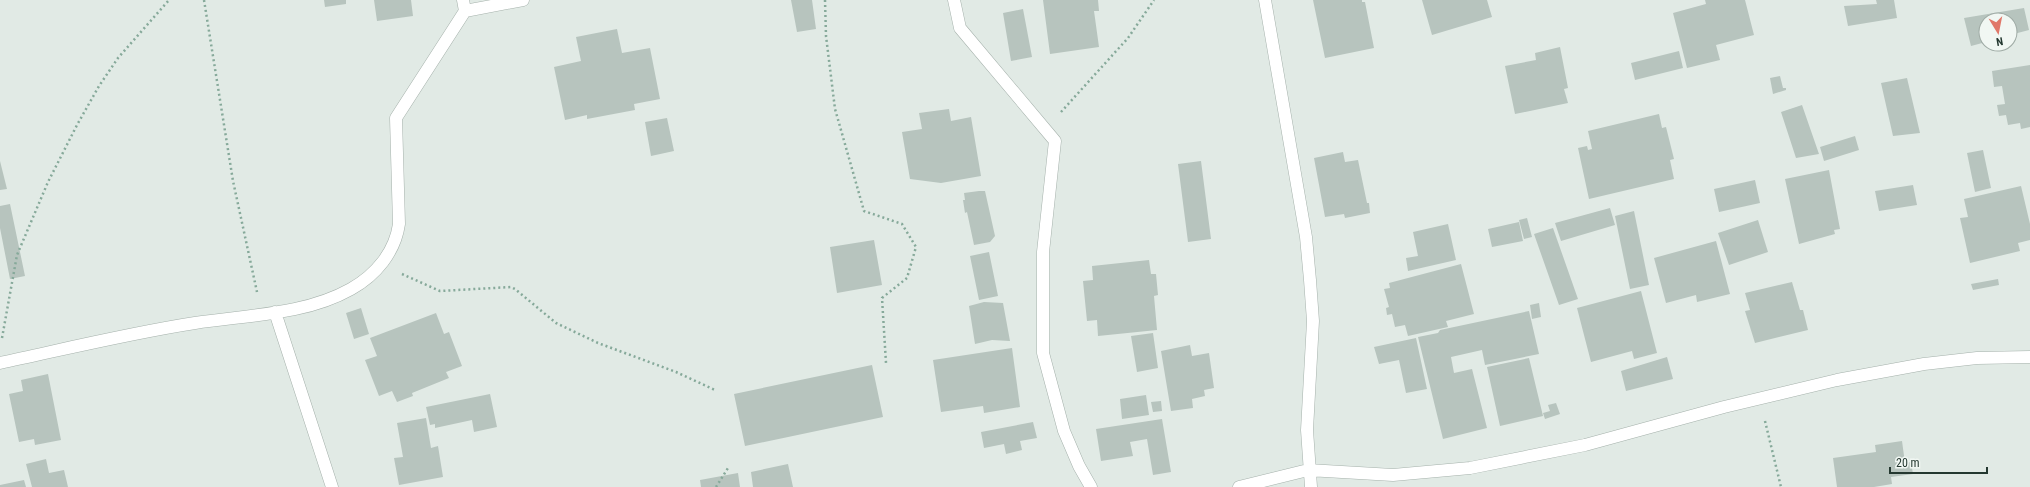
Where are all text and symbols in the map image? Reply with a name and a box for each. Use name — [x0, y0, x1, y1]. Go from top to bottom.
north arrow — [1978, 12, 2018, 52]
text: N — [1995, 34, 2004, 48]
scale bar — [1890, 449, 1987, 475]
text: 20 m — [1896, 456, 1920, 470]

